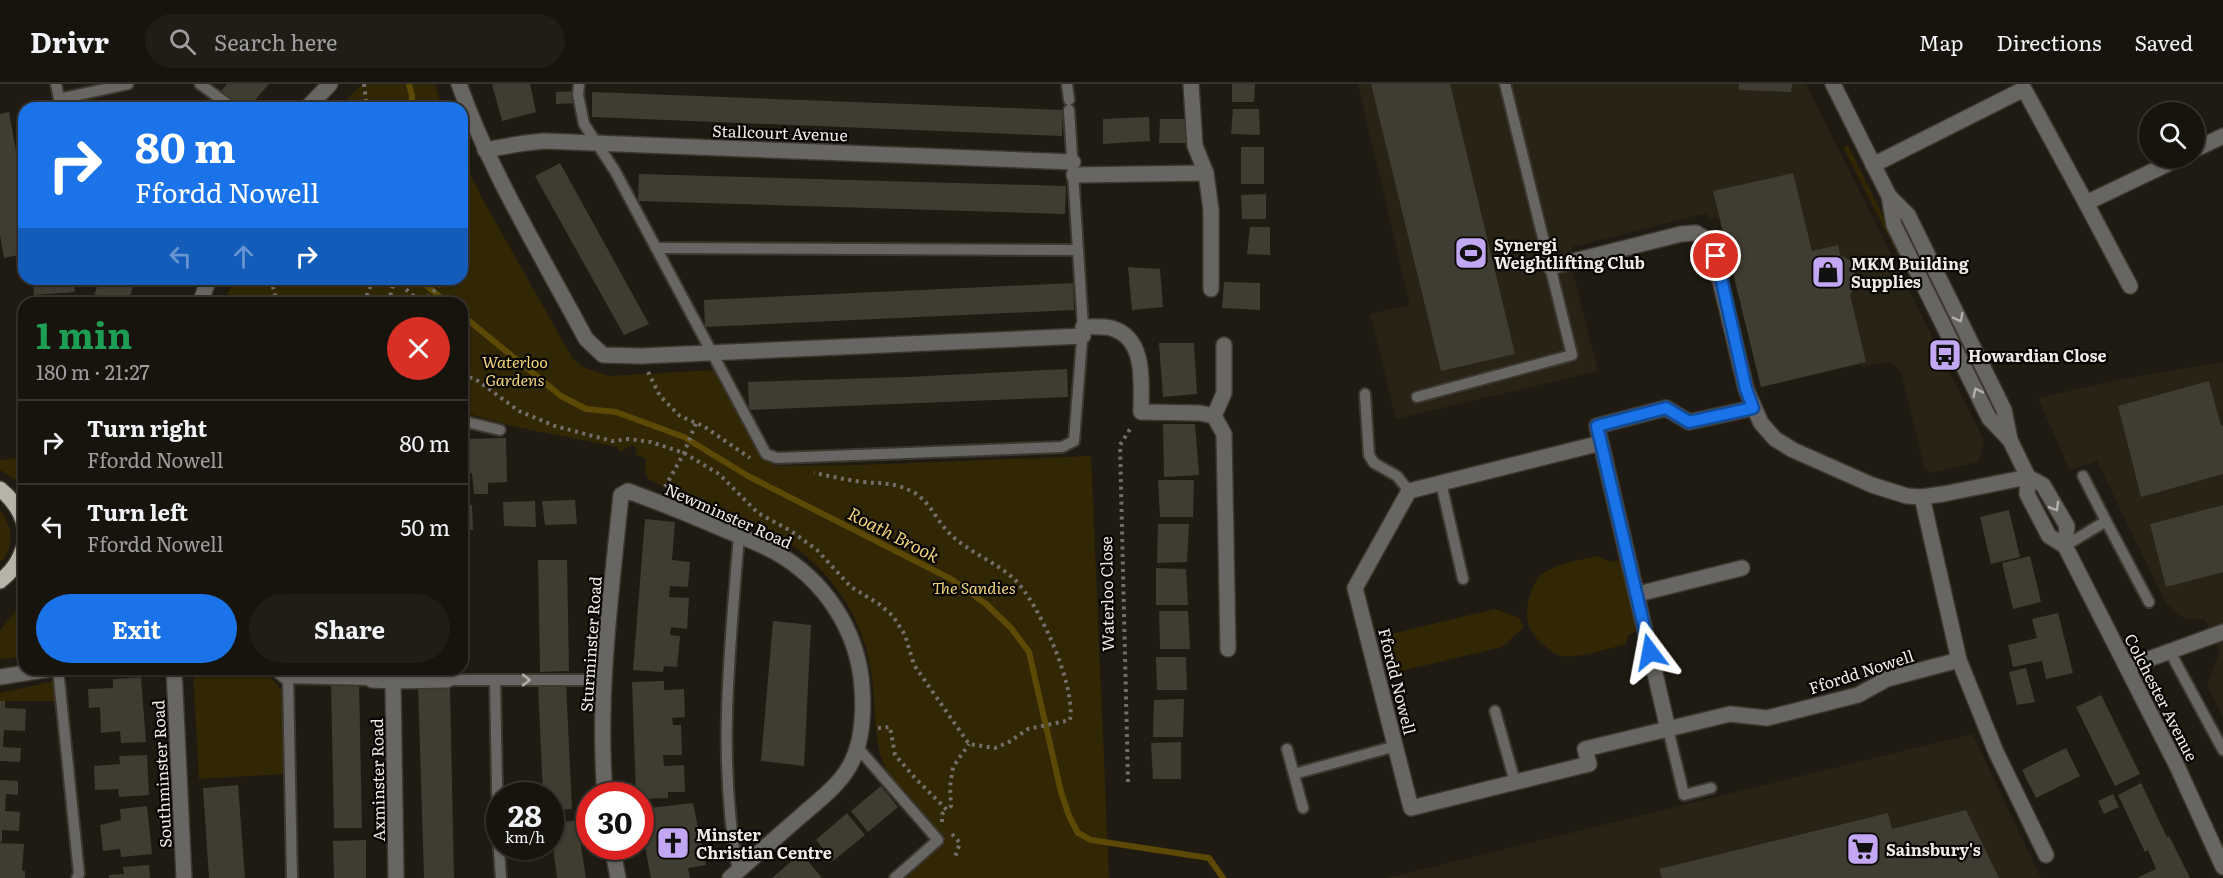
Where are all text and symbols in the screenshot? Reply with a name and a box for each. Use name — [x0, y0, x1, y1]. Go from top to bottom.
search box — [145, 14, 565, 68]
text: Drivr — [30, 20, 109, 62]
icon: search — [166, 25, 199, 58]
text: Search here — [214, 25, 337, 58]
text: Map — [1919, 26, 1964, 57]
text: Directions — [1997, 26, 2102, 57]
text: Saved — [2135, 26, 2193, 57]
map controls — [2139, 102, 2205, 168]
button: search — [2139, 102, 2205, 168]
text: 80 m — [135, 114, 236, 176]
street label: Stallcourt Avenue — [712, 118, 848, 146]
icon: right — [36, 126, 114, 204]
text: Ffordd Nowell — [135, 171, 319, 211]
pin — [1690, 230, 1741, 281]
place label: Synergi Weightlifting Club — [1494, 232, 1645, 274]
sports icon: Synergi Weightlifting Club — [1453, 235, 1489, 271]
icon: arrive — [1699, 239, 1732, 272]
icon: left — [164, 240, 197, 273]
icon: ahead — [227, 240, 260, 273]
icon: right — [290, 240, 323, 273]
place label: MKM Building Supplies — [1851, 251, 1969, 293]
shop icon: MKM Building Supplies — [1810, 254, 1846, 290]
text: 1 min — [36, 307, 132, 360]
one-way arrow — [1952, 312, 1964, 323]
button: close — [387, 317, 450, 380]
bus stop icon: Howardian Close — [1927, 337, 1963, 373]
place label: Howardian Close — [1968, 343, 2107, 367]
park label: Waterloo Gardens — [482, 349, 548, 391]
text: 180 m · 21:27 — [36, 356, 150, 386]
one-way arrow — [1972, 388, 1984, 399]
text: Turn right — [87, 411, 207, 444]
icon: right — [36, 426, 69, 459]
text: 80 m — [399, 426, 450, 459]
text: Ffordd Nowell — [87, 444, 224, 474]
street label: Newminster Road — [662, 476, 797, 554]
text: Turn left — [87, 495, 188, 528]
water label: Roath Brook — [843, 499, 945, 569]
one-way arrow — [2048, 501, 2060, 511]
icon: left — [36, 510, 69, 543]
text: 50 m — [400, 510, 450, 543]
text: Ffordd Nowell — [87, 528, 224, 558]
street label: Waterloo Close — [1093, 536, 1119, 652]
street label: Sturminster Road — [573, 575, 607, 713]
park label: The Sandies — [932, 575, 1016, 599]
button: Exit — [36, 594, 237, 663]
button: Share — [249, 594, 450, 663]
position arrow — [1618, 620, 1682, 684]
street label: Ffordd Nowell — [1373, 625, 1423, 737]
street label: Colchester Avenue — [2119, 629, 2205, 765]
street label: Ffordd Nowell — [1805, 643, 1917, 699]
one-way arrow — [522, 674, 531, 686]
street label: Southminster Road — [145, 699, 177, 848]
street label: Axminster Road — [364, 718, 390, 842]
speed limit sign: 30 — [576, 782, 654, 860]
text: 28 — [508, 792, 542, 836]
place label: Minster Christian Centre — [696, 822, 832, 864]
text: km/h — [505, 825, 545, 848]
church icon: Minster Christian Centre — [655, 825, 691, 861]
supermarket icon: Sainsbury's — [1845, 831, 1881, 867]
place label: Sainsbury's — [1886, 837, 1981, 861]

